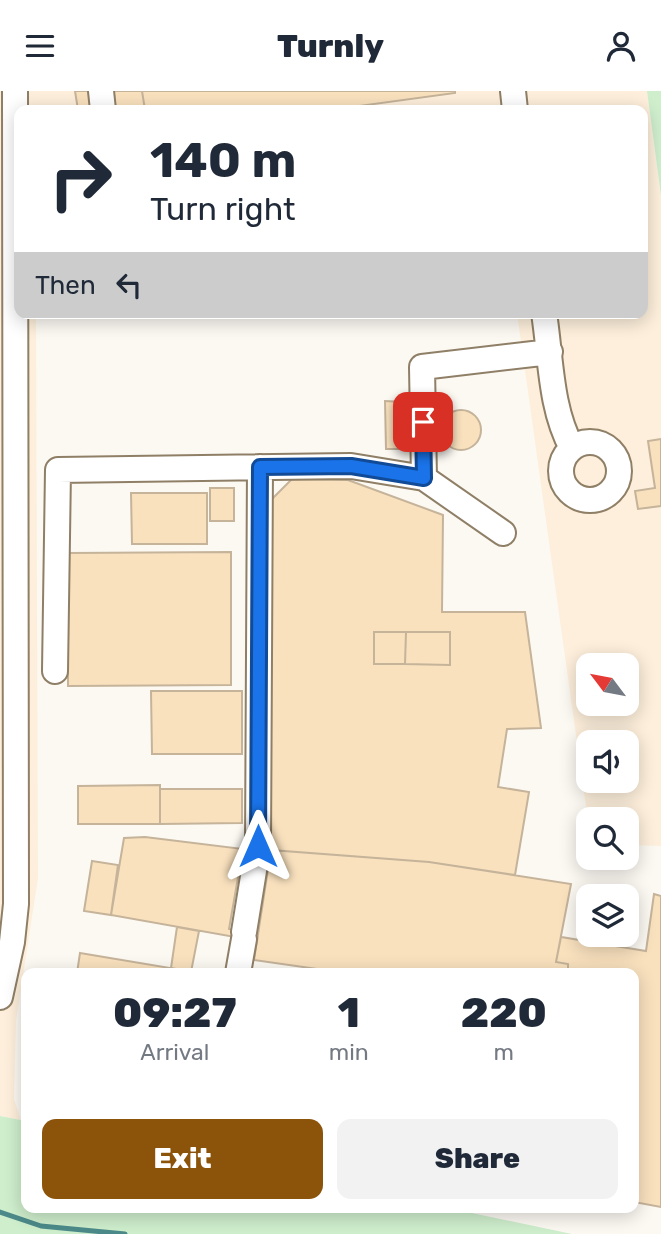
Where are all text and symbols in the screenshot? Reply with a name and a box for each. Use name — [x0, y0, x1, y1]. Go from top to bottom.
icon: menu — [21, 27, 59, 65]
text: Turnly — [277, 27, 384, 65]
icon: person — [602, 27, 640, 65]
text: 140 m — [150, 131, 296, 189]
icon: right — [35, 133, 126, 224]
text: Turn right — [150, 190, 295, 228]
icon: left — [110, 266, 148, 304]
text: Then — [35, 270, 96, 301]
pin — [393, 392, 453, 452]
icon: arrive — [404, 403, 442, 441]
north arrow — [576, 653, 639, 716]
map controls — [576, 653, 639, 947]
button: sound — [576, 730, 639, 793]
button: search — [576, 807, 639, 870]
position arrow — [221, 809, 295, 883]
button: layers — [576, 884, 639, 947]
text: 09:27 — [113, 988, 237, 1038]
text: 1 — [338, 988, 360, 1038]
text: 220 — [461, 988, 547, 1038]
text: Arrival — [140, 1038, 209, 1066]
text: min — [329, 1038, 369, 1066]
text: m — [494, 1038, 514, 1066]
button: Exit — [42, 1119, 323, 1199]
button: Share — [337, 1119, 618, 1199]

